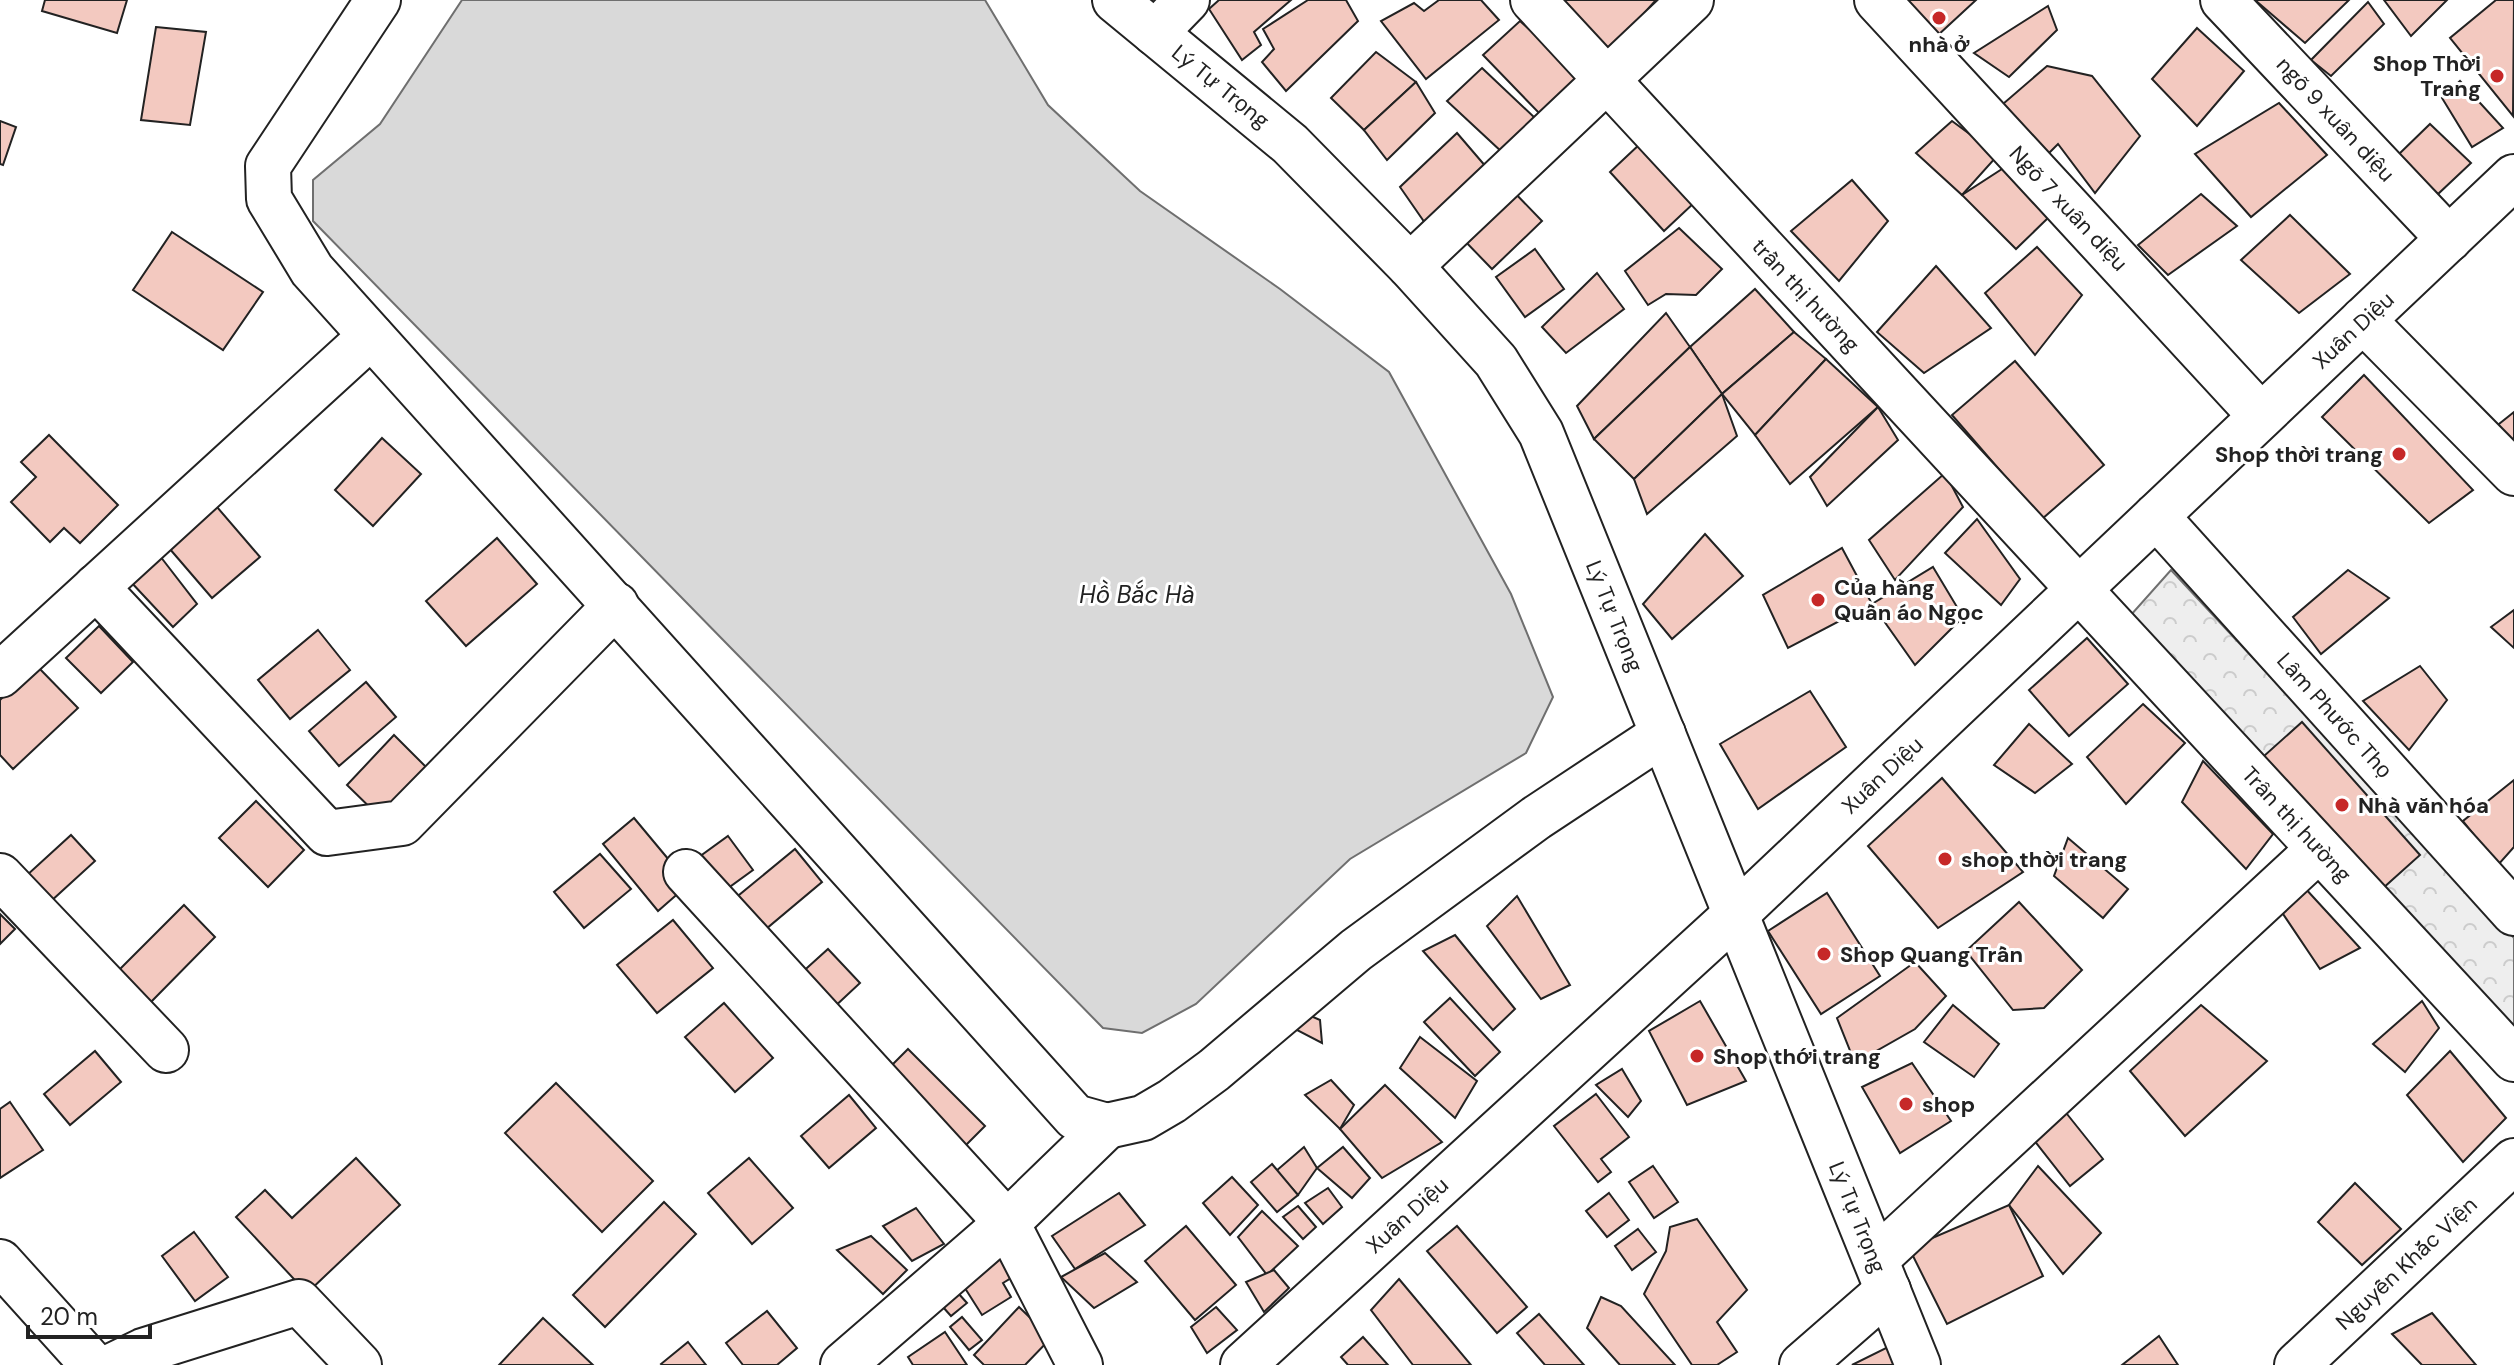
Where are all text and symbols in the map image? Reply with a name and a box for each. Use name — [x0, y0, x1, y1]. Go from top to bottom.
marker: nhà ở — [1930, 9, 1948, 27]
place label: nhà ở — [1909, 30, 1970, 59]
street label: Lý Tự Trọng — [1166, 38, 1276, 135]
place label: Shop Thời Trang — [2373, 49, 2481, 103]
street label: ngõ 9 xuân diệu — [2270, 51, 2401, 188]
marker: Shop Thời Trang — [2488, 67, 2506, 85]
street label: Ngõ 7 xuân diệu — [2003, 139, 2134, 277]
street label: trần thị hường — [1745, 232, 1866, 359]
street label: Xuân Diệu — [2306, 285, 2400, 375]
place label: Shop thời trang — [2215, 440, 2383, 469]
marker: Shop thời trang — [2390, 445, 2408, 463]
street label: Lý Tự Trọng — [1579, 556, 1650, 676]
place label: Của hàng Quần áo Ngọc — [1834, 573, 1984, 627]
water label: Hồ Bắc Hà — [1079, 579, 1195, 610]
marker: Của hàng Quần áo Ngọc — [1809, 591, 1827, 609]
street label: Lâm Phước Thọ — [2271, 646, 2399, 784]
street label: Xuân Diệu — [1835, 730, 1929, 820]
street label: Trân thị hường — [2235, 760, 2358, 888]
place label: Nhà văn hóa — [2358, 791, 2489, 820]
marker: Nhà văn hóa — [2333, 796, 2351, 814]
place label: shop thời trang — [1961, 845, 2127, 874]
marker: shop thời trang — [1936, 850, 1954, 868]
place label: Shop Quang Trần — [1840, 940, 2023, 969]
marker: Shop Quang Trần — [1815, 945, 1833, 963]
place label: Shop thới trang — [1713, 1042, 1881, 1071]
marker: Shop thới trang — [1688, 1047, 1706, 1065]
place label: shop — [1922, 1090, 1975, 1119]
marker: shop — [1897, 1095, 1915, 1113]
street label: Lý Tự Trọng — [1822, 1157, 1893, 1277]
street label: Xuân Diệu — [1360, 1171, 1455, 1260]
street label: Nguyễn Khắc Viện — [2330, 1190, 2483, 1336]
scale bar — [28, 1289, 150, 1339]
text: 20 m — [40, 1301, 98, 1332]

